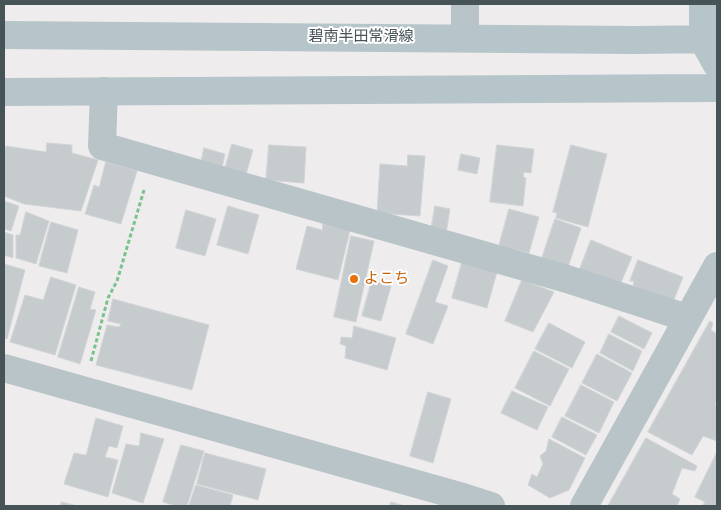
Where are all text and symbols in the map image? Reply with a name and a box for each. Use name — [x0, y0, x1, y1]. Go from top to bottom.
street label: 碧南半田常滑線 — [309, 28, 413, 46]
place label: よこち — [364, 270, 409, 288]
marker: よこち — [348, 273, 360, 285]

